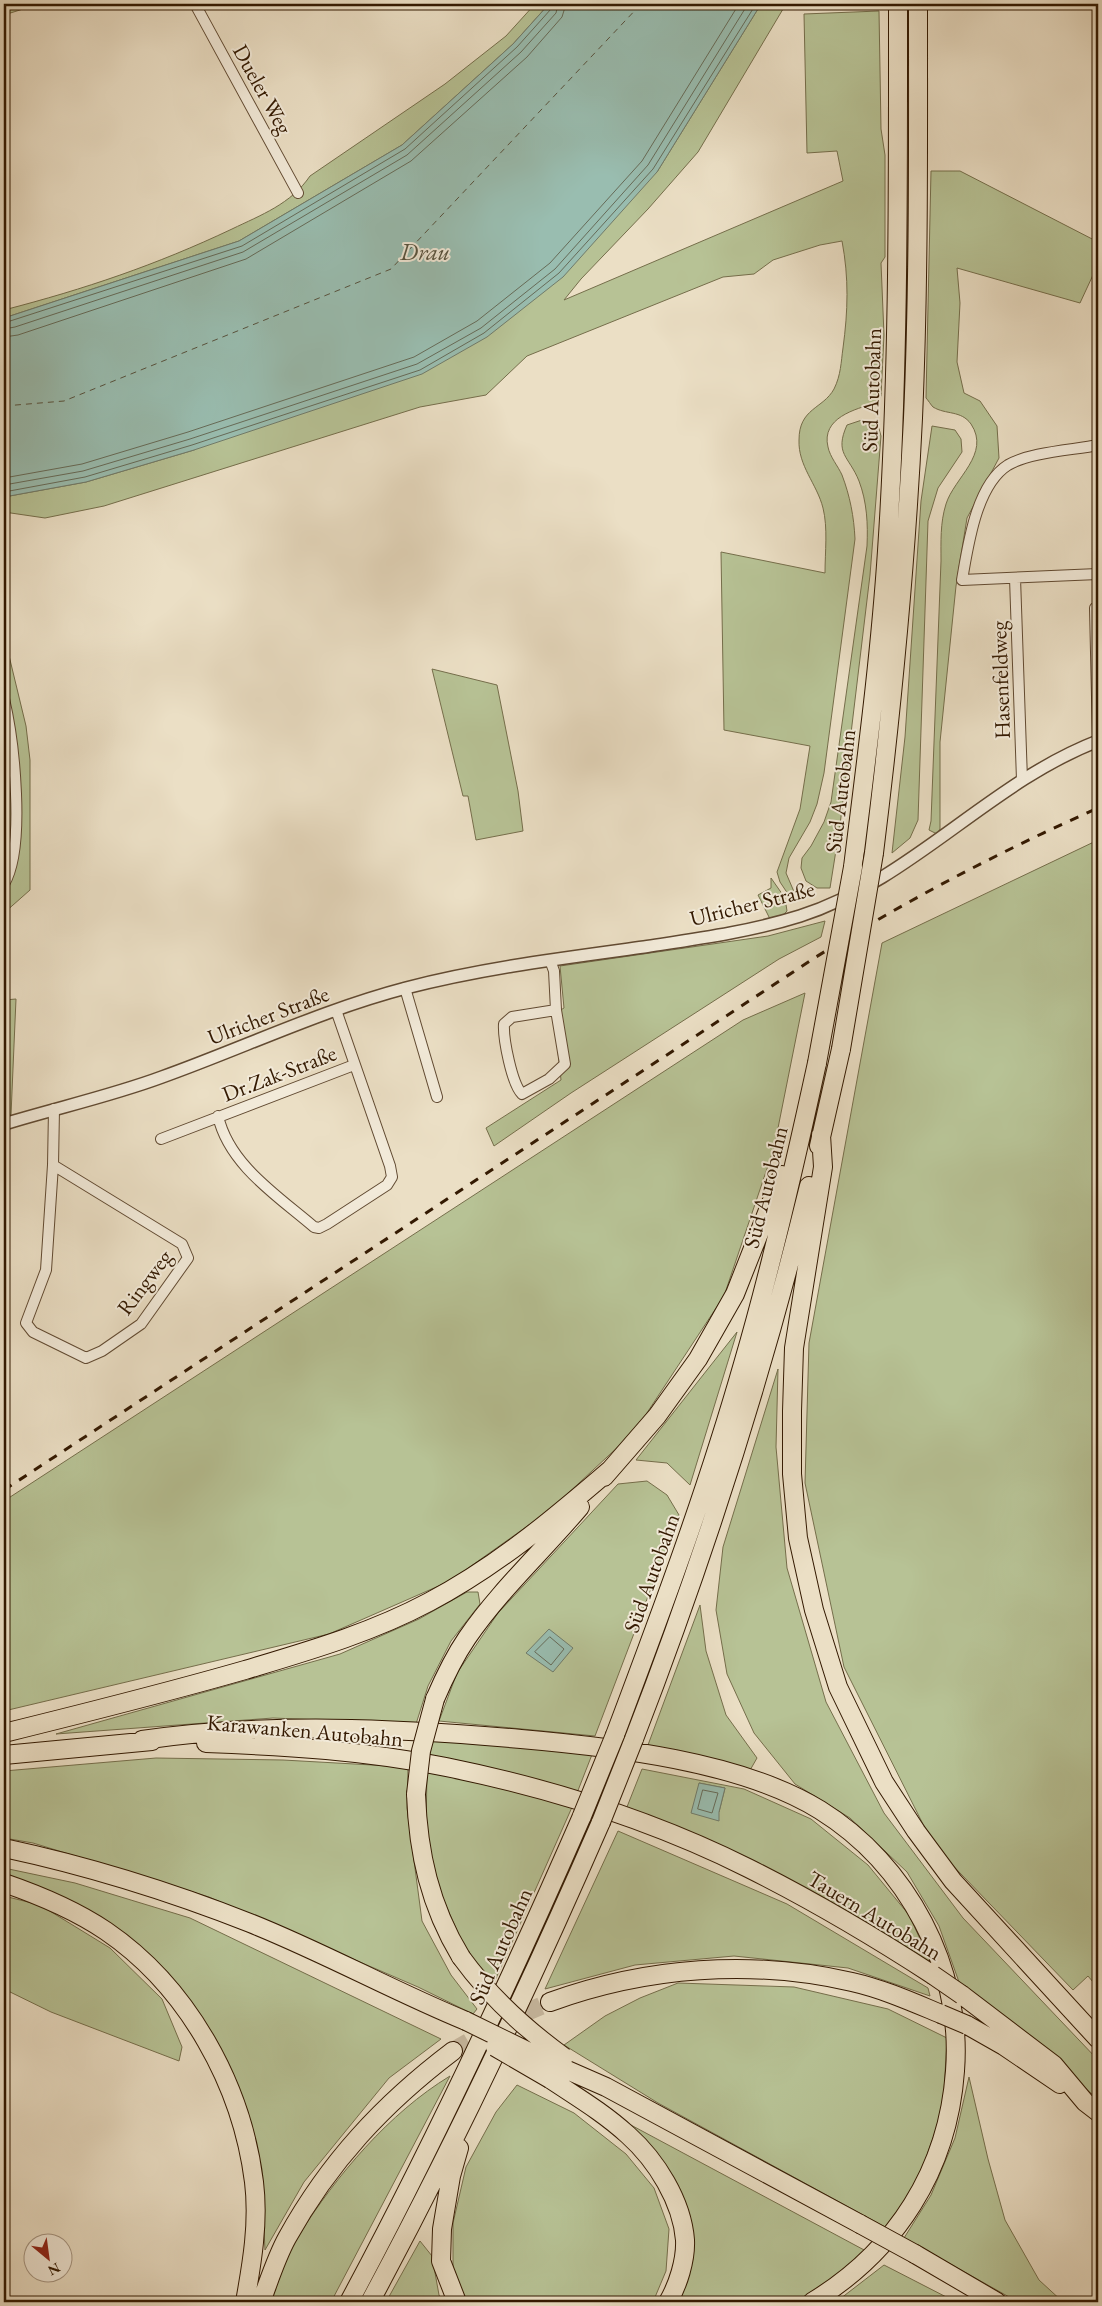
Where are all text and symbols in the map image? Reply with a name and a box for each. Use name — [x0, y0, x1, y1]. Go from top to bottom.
street label: Dueler Weg — [226, 39, 299, 140]
water label: Drau — [399, 236, 450, 267]
street label: Süd Autobahn — [855, 327, 888, 453]
street label: Hasenfeldweg — [984, 620, 1017, 739]
street label: Süd Autobahn — [819, 727, 863, 855]
street label: Ulricher Straße — [687, 874, 818, 933]
street label: Ulricher Straße — [203, 979, 333, 1052]
street label: Dr.Zak-Straße — [218, 1038, 341, 1109]
street label: Süd Autobahn — [736, 1123, 795, 1251]
street label: Ringweg — [110, 1243, 179, 1321]
street label: Süd Autobahn — [617, 1509, 687, 1637]
street label: Karawanken Autobahn — [206, 1707, 405, 1754]
street label: Tauern Autobahn — [802, 1864, 948, 1967]
street label: Süd Autobahn — [462, 1883, 539, 2009]
north arrow — [22, 2234, 72, 2284]
text: N — [44, 2259, 64, 2280]

